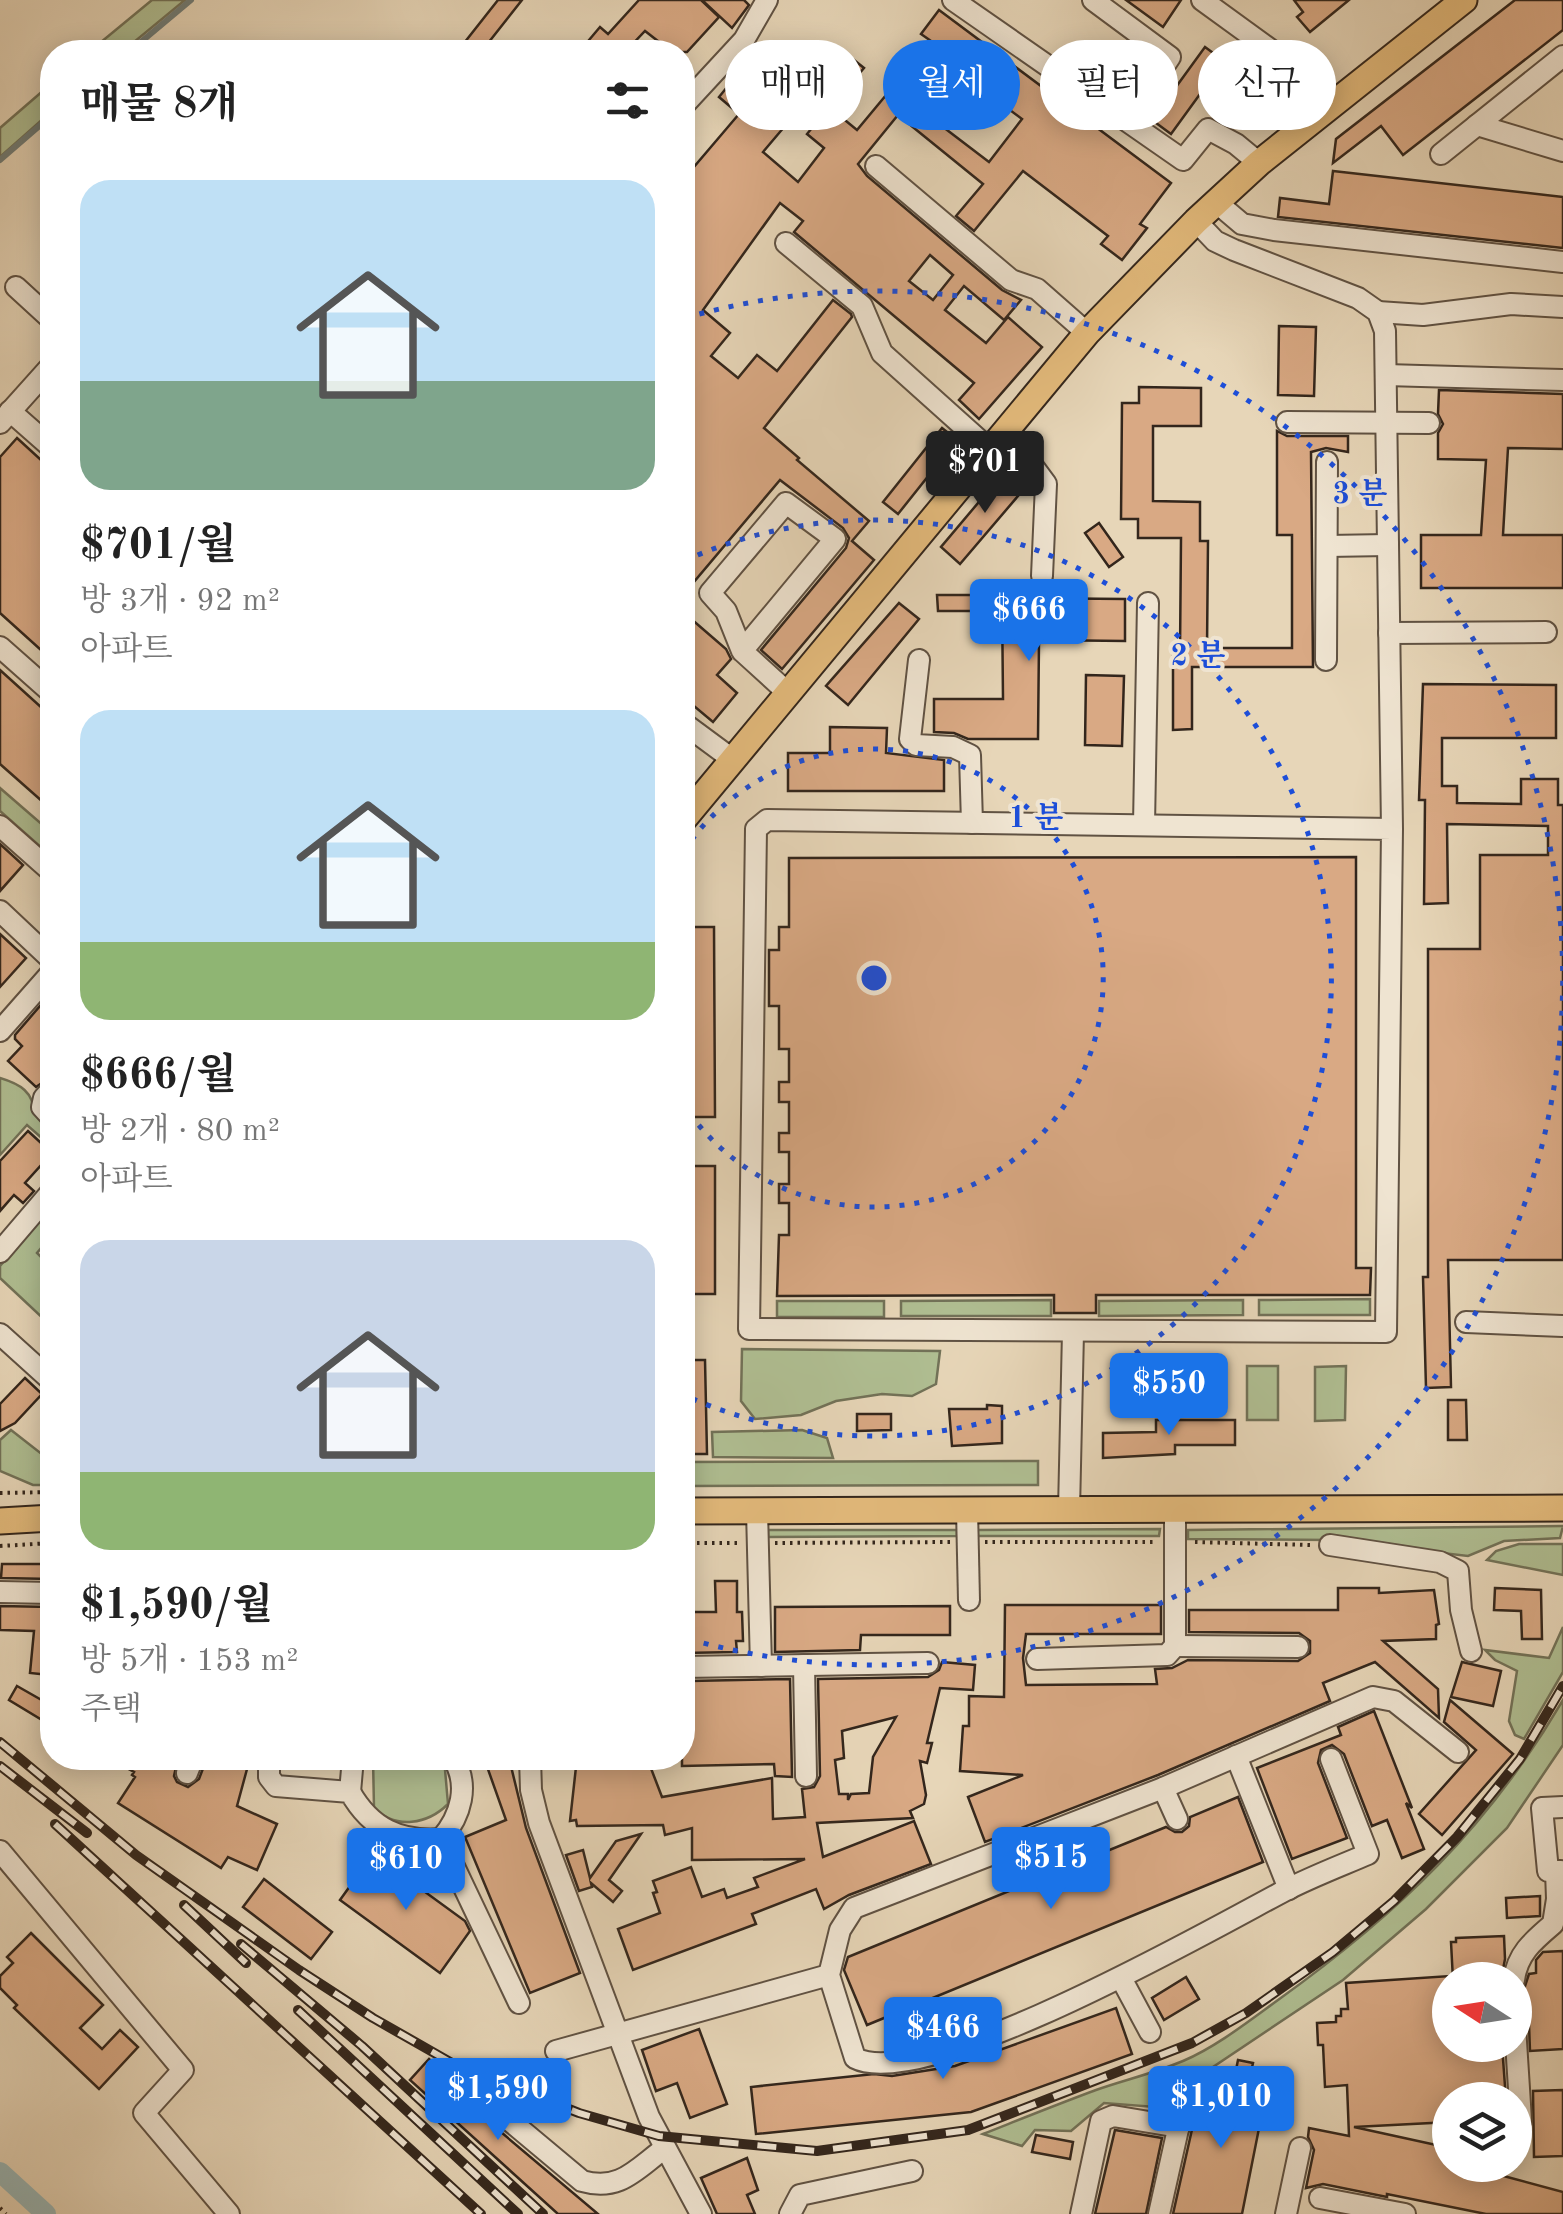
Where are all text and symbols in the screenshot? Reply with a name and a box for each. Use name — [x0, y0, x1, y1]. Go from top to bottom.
chip: 매매 — [725, 40, 863, 130]
chip: 월세 — [883, 40, 1020, 130]
chip: 필터 — [1040, 40, 1178, 130]
chip: 신규 — [1198, 40, 1336, 130]
icon: filters — [600, 73, 655, 128]
text: 매물 8개 — [80, 85, 238, 127]
icon: home — [278, 245, 458, 425]
pin: $701 — [926, 431, 1044, 516]
text: $701 — [948, 447, 1022, 479]
text: 3 분 — [1333, 477, 1387, 510]
text: $701/월 — [80, 526, 237, 568]
pin: $666 — [970, 579, 1088, 664]
text: 방 3개 · 92 m² — [80, 586, 280, 618]
text: $666 — [992, 595, 1066, 627]
text: 아파트 — [80, 635, 173, 667]
text: 2 분 — [1171, 639, 1225, 672]
icon: home — [278, 775, 458, 955]
text: 1 분 — [1009, 801, 1063, 834]
centre of rings — [856, 960, 892, 996]
text: $666/월 — [80, 1056, 237, 1098]
text: 방 2개 · 80 m² — [80, 1116, 280, 1148]
text: 아파트 — [80, 1165, 173, 1197]
icon: home — [278, 1305, 458, 1485]
pin: $550 — [1110, 1353, 1228, 1438]
text: $550 — [1132, 1369, 1206, 1401]
text: $1,590/월 — [80, 1586, 273, 1628]
text: 방 5개 · 153 m² — [80, 1646, 298, 1678]
text: 주택 — [80, 1695, 142, 1727]
pin: $515 — [992, 1827, 1110, 1912]
pin: $610 — [347, 1828, 465, 1913]
text: $515 — [1014, 1843, 1088, 1875]
text: $610 — [369, 1844, 443, 1876]
north arrow — [1432, 1962, 1532, 2062]
map controls — [1432, 1962, 1532, 2182]
pin: $466 — [884, 1997, 1002, 2082]
text: $466 — [906, 2013, 980, 2045]
pin: $1,590 — [417, 2058, 579, 2143]
pin: $1,010 — [1140, 2066, 1302, 2151]
text: $1,590 — [447, 2074, 549, 2106]
text: $1,010 — [1170, 2082, 1272, 2114]
button: layers — [1432, 2082, 1532, 2182]

